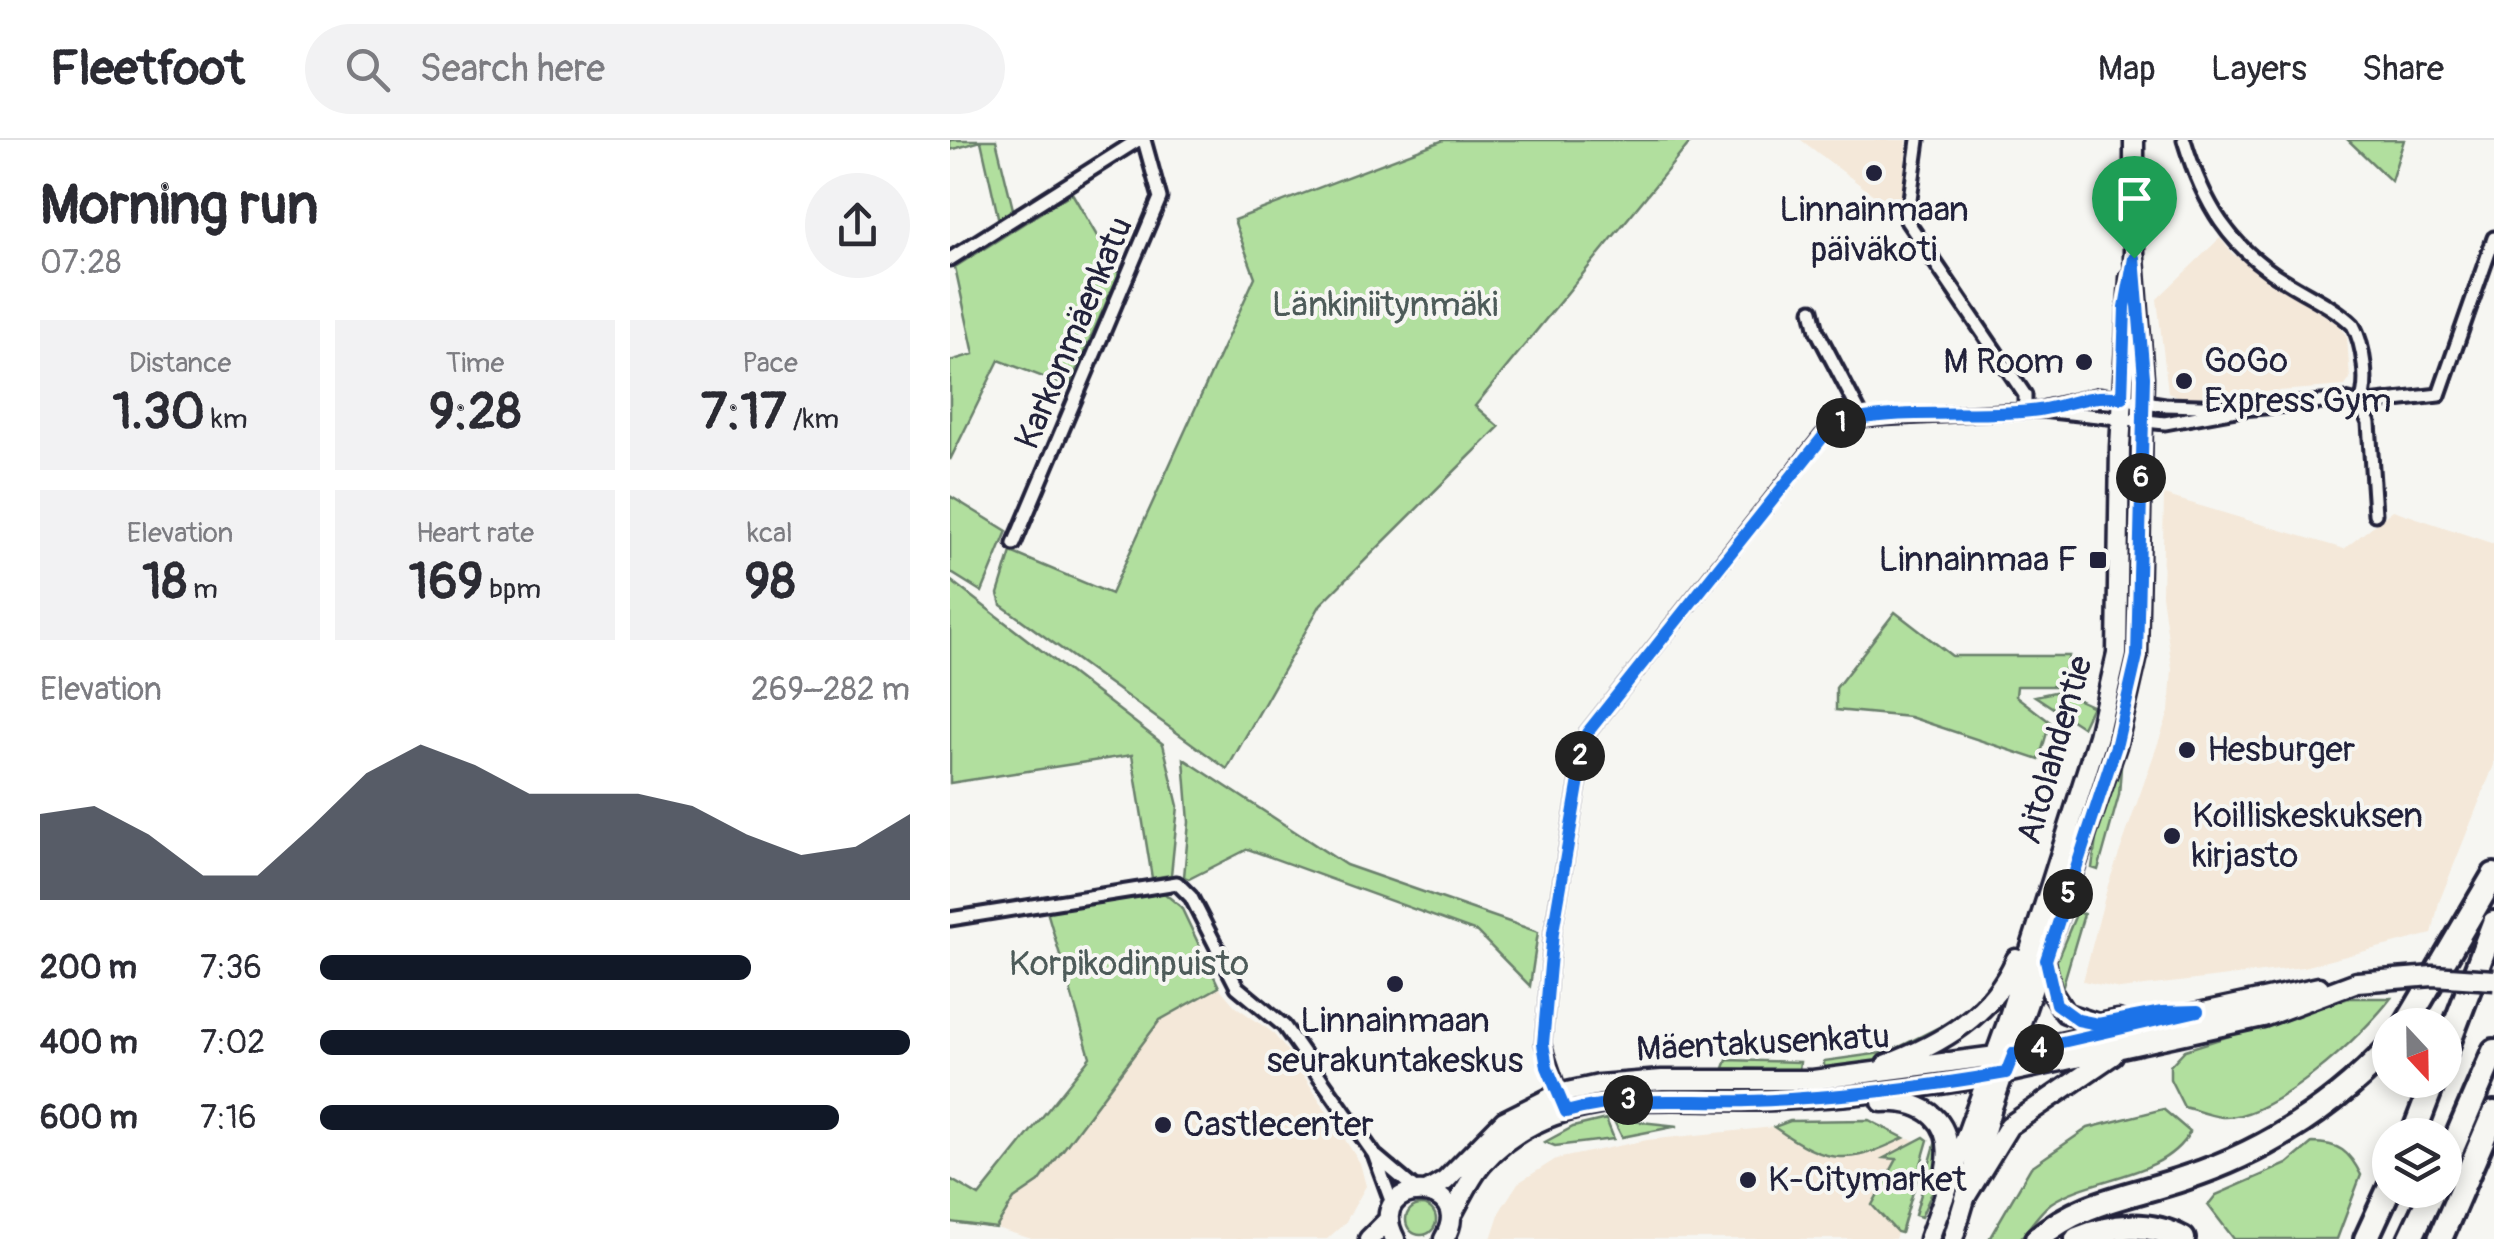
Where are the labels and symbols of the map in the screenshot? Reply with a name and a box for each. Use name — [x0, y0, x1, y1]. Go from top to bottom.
pin — [2092, 156, 2177, 259]
marker: Linnainmaan päiväkoti — [1863, 162, 1885, 184]
place label: Linnainmaan päiväkoti — [1779, 188, 1969, 272]
street label: Karkonmäenkatu — [1005, 210, 1143, 456]
park label: Länkiniitynmäki — [1272, 283, 1498, 327]
place label: GoGo Express Gym — [2204, 339, 2392, 423]
place label: M Room — [1943, 340, 2064, 384]
marker: M Room — [2073, 351, 2095, 373]
marker: GoGo Express Gym — [2173, 370, 2195, 392]
pin: 1 — [1816, 398, 1866, 448]
pin: 6 — [2116, 453, 2166, 503]
place label: Linnainmaa F — [1878, 538, 2078, 582]
marker: Linnainmaa F — [2087, 549, 2109, 571]
street label: Aitolahdentie — [2007, 651, 2103, 849]
place label: Hesburger — [2207, 728, 2356, 772]
pin: 2 — [1555, 731, 1605, 781]
marker: Hesburger — [2176, 739, 2198, 761]
place label: Koilliskeskuksen kirjasto — [2192, 794, 2423, 878]
marker: Koilliskeskuksen kirjasto — [2161, 825, 2183, 847]
pin: 5 — [2043, 869, 2093, 919]
park label: Korpikodinpuisto — [1009, 942, 1249, 986]
marker: Linnainmaan seurakuntakeskus — [1384, 973, 1406, 995]
place label: Linnainmaan seurakuntakeskus — [1267, 999, 1524, 1083]
north arrow — [2372, 1008, 2462, 1098]
street label: Mäentakusenkatu — [1635, 1014, 1891, 1072]
pin: 4 — [2014, 1024, 2064, 1074]
pin: 3 — [1603, 1075, 1653, 1125]
place label: Castlecenter — [1183, 1103, 1374, 1147]
marker: Castlecenter — [1152, 1114, 1174, 1136]
place label: K-Citymarket — [1768, 1158, 1968, 1202]
marker: K-Citymarket — [1737, 1169, 1759, 1191]

